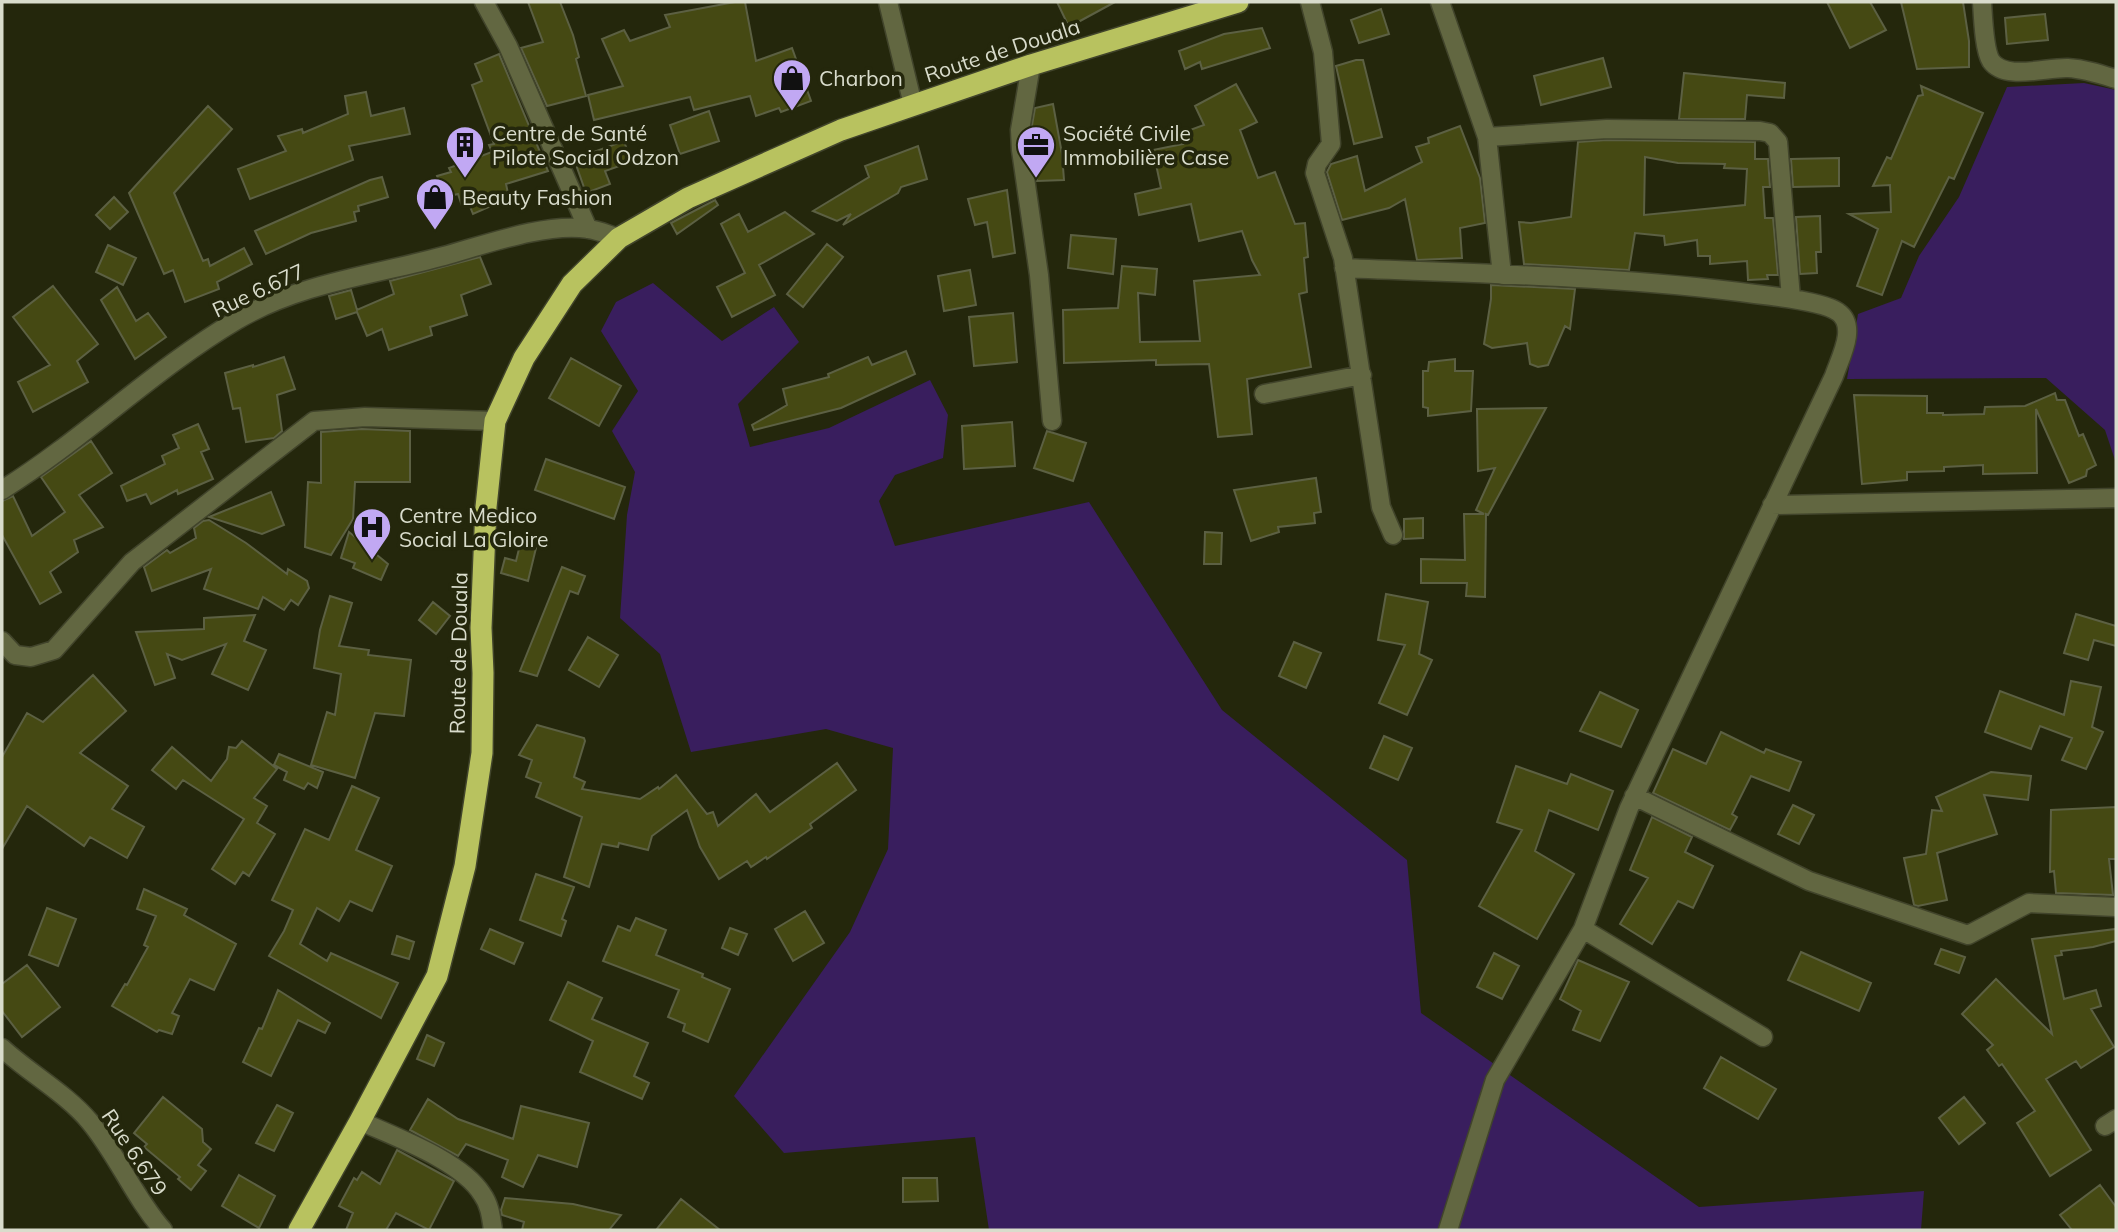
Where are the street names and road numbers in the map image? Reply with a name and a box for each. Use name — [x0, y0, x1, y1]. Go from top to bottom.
street label: Route de Douala — [921, 13, 1083, 87]
street label: Rue 6.677 — [208, 257, 308, 323]
street label: Route de Douala — [444, 572, 472, 734]
street label: Rue 6.679 — [97, 1104, 173, 1200]

